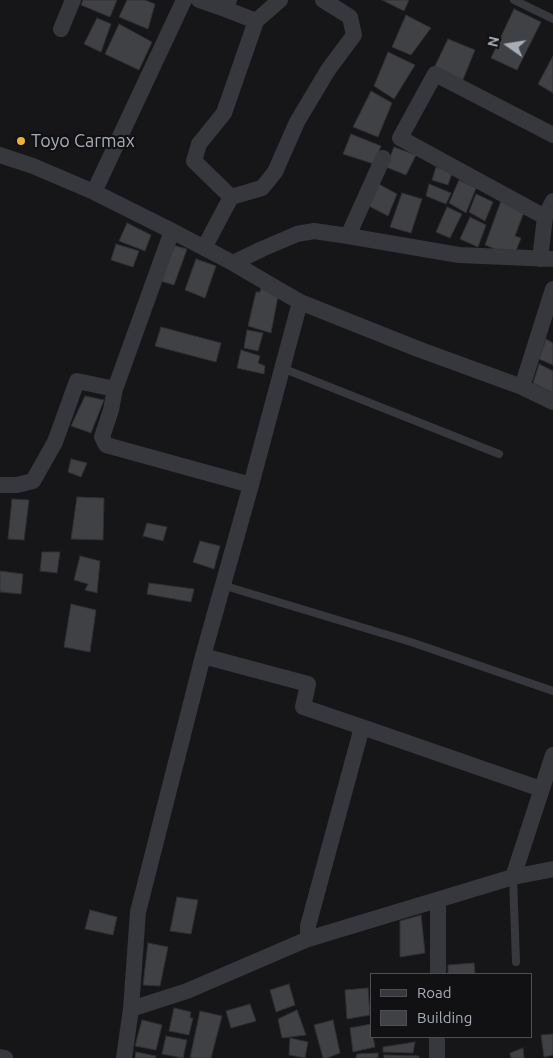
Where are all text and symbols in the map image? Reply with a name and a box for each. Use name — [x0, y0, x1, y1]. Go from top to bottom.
north arrow — [483, 20, 533, 70]
text: N — [484, 35, 502, 49]
place label: Toyo Carmax — [31, 130, 135, 152]
marker: Toyo Carmax — [15, 135, 27, 147]
legend — [370, 973, 533, 1038]
text: Road — [417, 984, 452, 1001]
text: Building — [417, 1009, 472, 1026]

